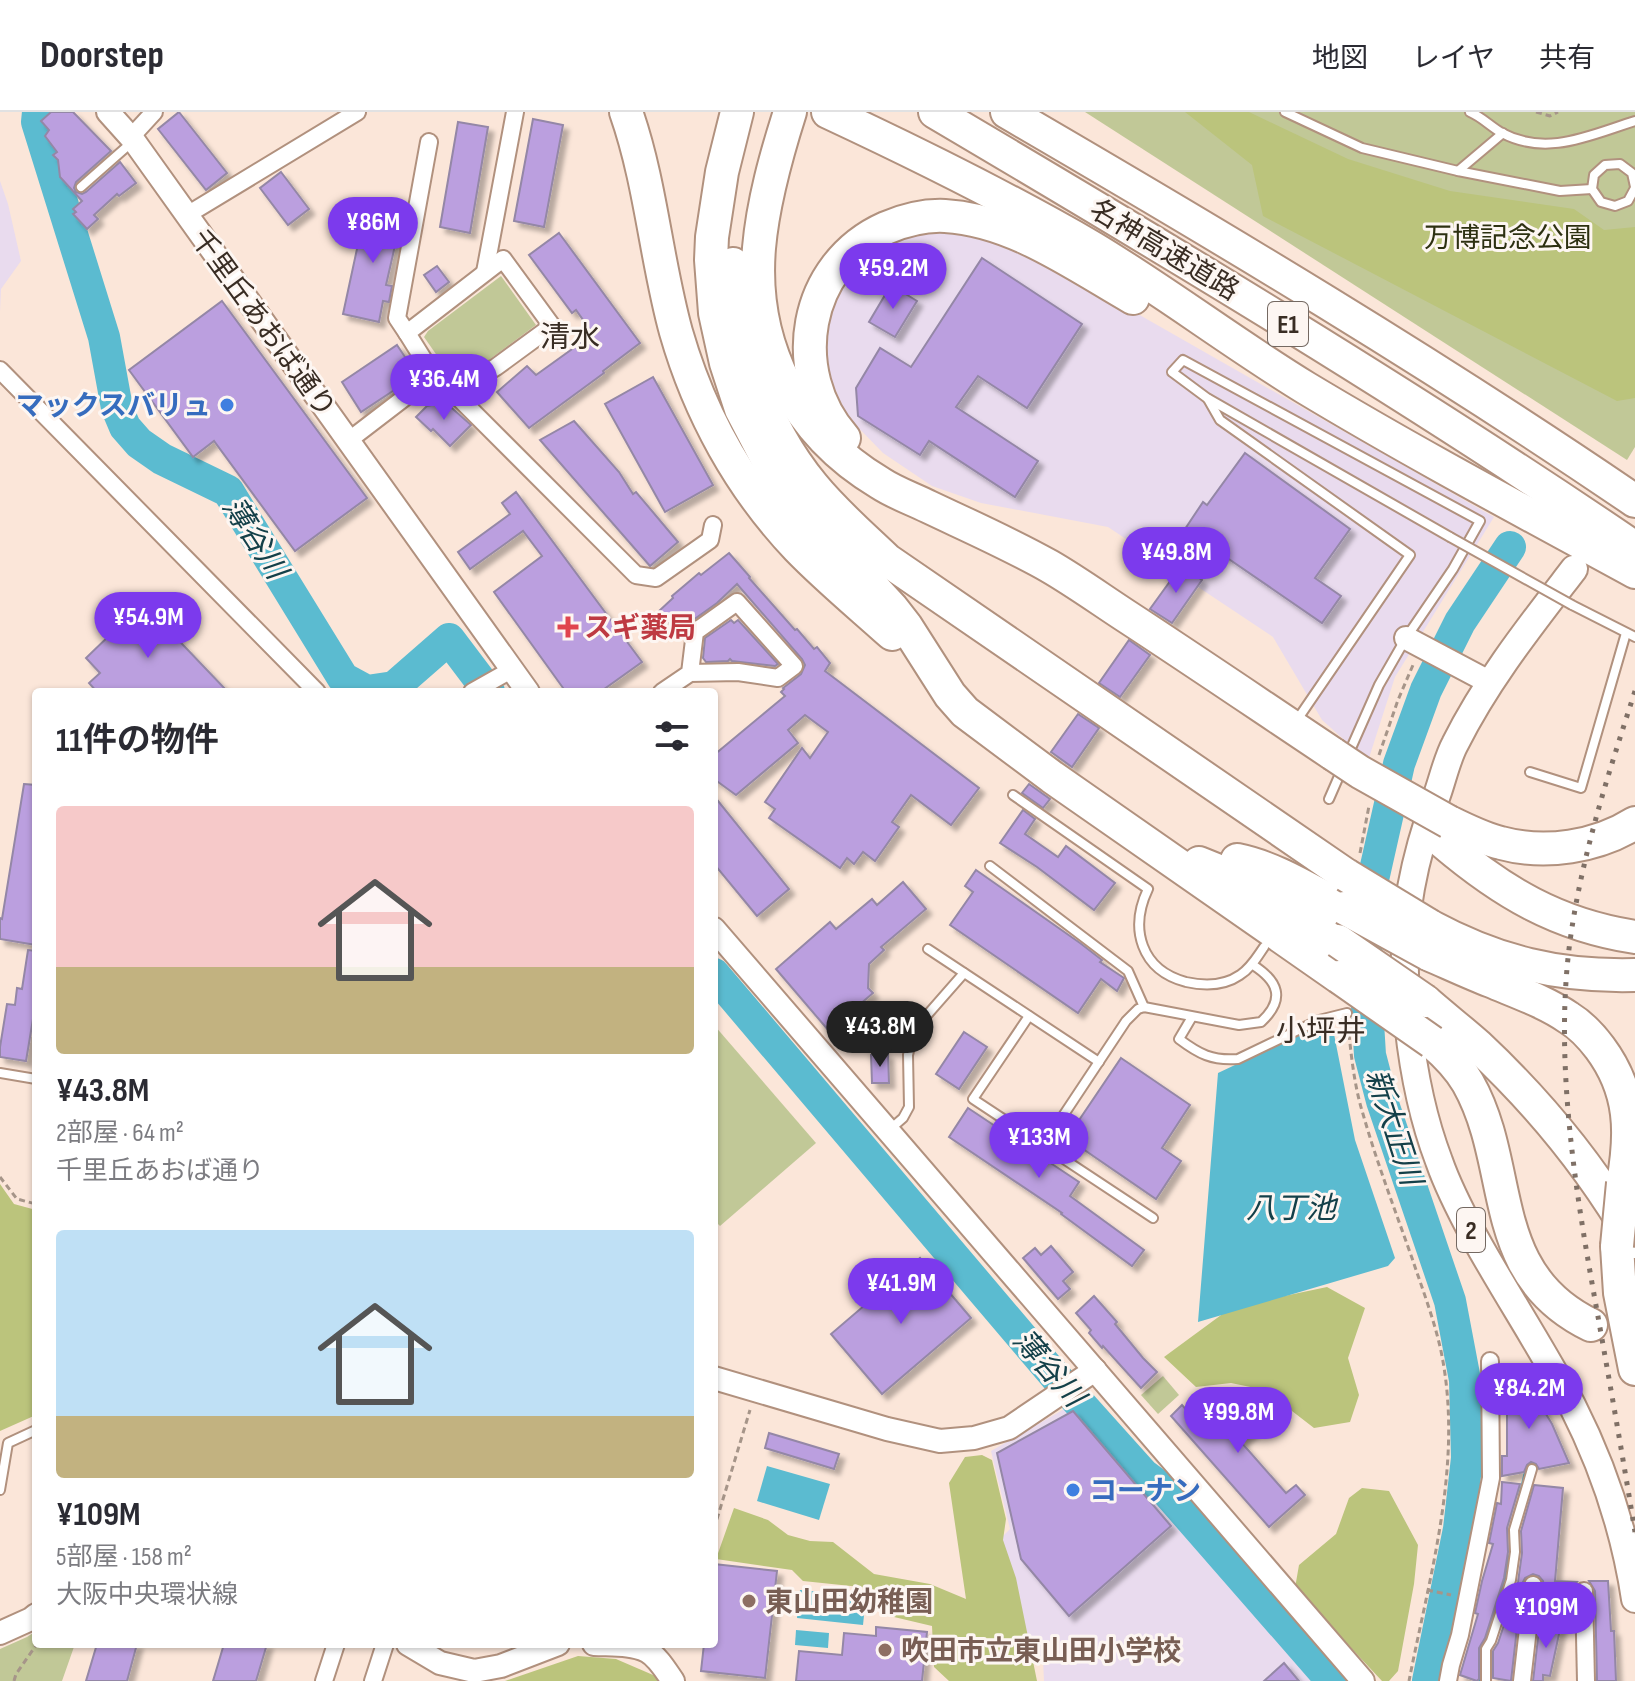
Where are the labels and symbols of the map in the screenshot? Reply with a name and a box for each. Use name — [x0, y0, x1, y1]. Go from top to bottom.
street label: 名神高速道路 — [1084, 193, 1245, 308]
pin: ¥86M — [326, 197, 420, 265]
park label: 万博記念公園 — [1424, 222, 1592, 255]
street label: 千里丘あおば通り — [184, 224, 342, 424]
pin: ¥59.2M — [828, 243, 958, 311]
road number: E1 — [1268, 302, 1308, 346]
district label: 清水 — [540, 320, 600, 356]
pin: ¥36.4M — [379, 354, 509, 422]
place label: マックスバリュ — [16, 390, 211, 423]
marker: マックスバリュ — [218, 396, 236, 414]
water label: 薄谷川 — [215, 491, 295, 589]
pin: ¥49.8M — [1111, 527, 1241, 595]
pin: ¥54.9M — [83, 592, 213, 660]
place label: スギ薬局 — [584, 612, 696, 645]
marker: スギ薬局 — [559, 618, 577, 636]
pin: ¥43.8M — [815, 1001, 945, 1069]
district label: 小坪井 — [1276, 1014, 1366, 1050]
water label: 新大正川 — [1357, 1065, 1430, 1193]
pin: ¥133M — [983, 1112, 1095, 1180]
water label: 八丁池 — [1246, 1191, 1339, 1227]
road number: 2 — [1457, 1208, 1485, 1252]
pin: ¥41.9M — [836, 1258, 966, 1326]
water label: 薄谷川 — [1005, 1323, 1093, 1417]
pin: ¥84.2M — [1464, 1363, 1594, 1431]
pin: ¥99.8M — [1173, 1387, 1303, 1455]
place label: コーナン — [1089, 1475, 1201, 1508]
marker: コーナン — [1064, 1481, 1082, 1499]
pin: ¥109M — [1490, 1582, 1602, 1650]
place label: 東山田幼稚園 — [765, 1586, 933, 1619]
marker: 東山田幼稚園 — [740, 1592, 758, 1610]
place label: 吹田市立東山田小学校 — [901, 1635, 1181, 1668]
marker: 吹田市立東山田小学校 — [876, 1641, 894, 1659]

